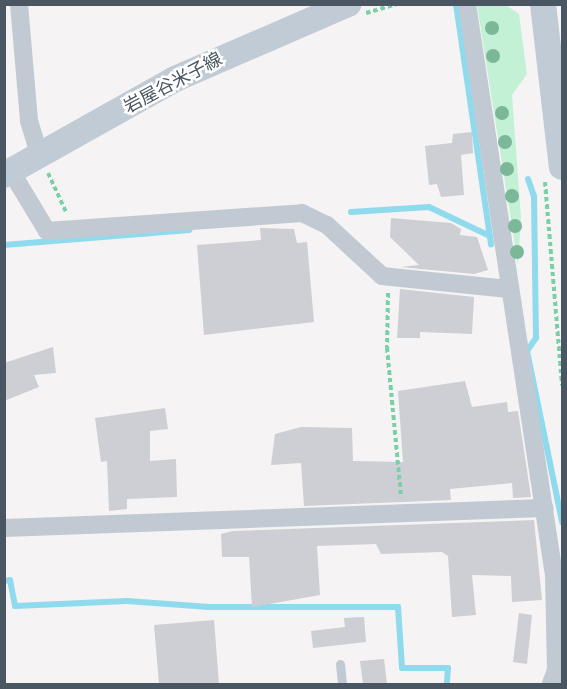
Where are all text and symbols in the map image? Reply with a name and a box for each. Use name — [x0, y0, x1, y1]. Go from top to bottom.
street label: 岩屋谷米子線 — [120, 48, 226, 118]

